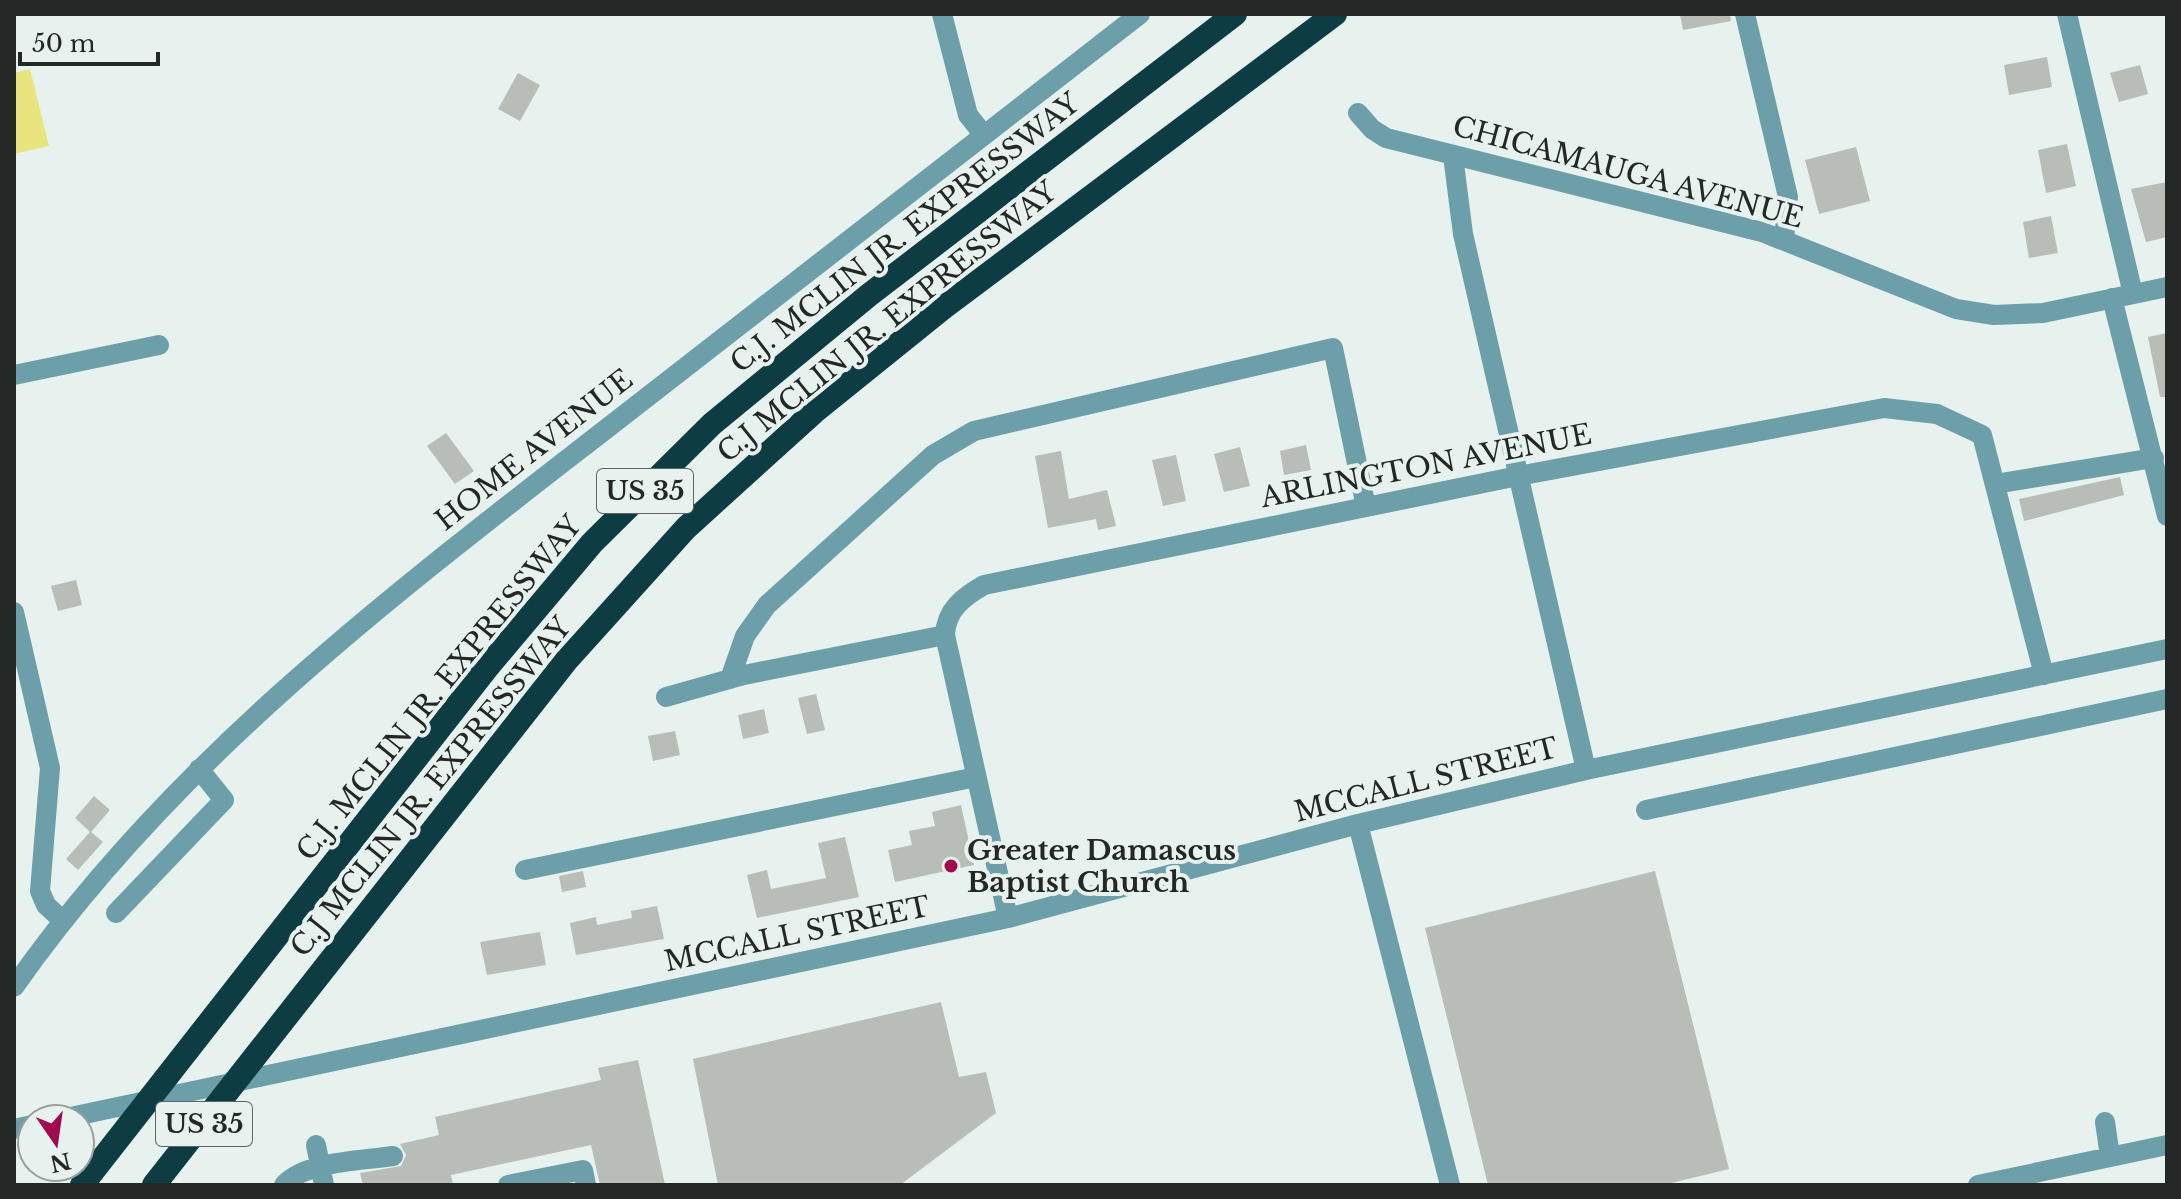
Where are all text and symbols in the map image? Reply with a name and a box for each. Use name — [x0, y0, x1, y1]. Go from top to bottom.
scale bar — [20, 16, 158, 66]
text: 50 m — [32, 29, 96, 58]
street label: C.J. MCLIN JR. EXPRESSWAY — [723, 85, 1087, 380]
street label: CHICAMAUGA AVENUE — [1449, 108, 1807, 236]
street label: C.J MCLIN JR. EXPRESSWAY — [710, 174, 1064, 470]
street label: HOME AVENUE — [428, 362, 640, 538]
street label: ARLINGTON AVENUE — [1257, 417, 1594, 515]
road number: US 35 — [597, 469, 693, 513]
street label: C.J. MCLIN JR. EXPRESSWAY — [289, 508, 589, 868]
street label: C.J MCLIN JR. EXPRESSWAY — [283, 610, 579, 964]
street label: MCCALL STREET — [1291, 730, 1562, 830]
place label: Greater Damascus Baptist Church — [967, 833, 1236, 900]
marker: Greater Damascus Baptist Church — [942, 857, 960, 875]
street label: MCCALL STREET — [661, 889, 933, 979]
road number: US 35 — [156, 1102, 252, 1146]
north arrow — [16, 1103, 96, 1183]
text: N — [47, 1147, 74, 1178]

